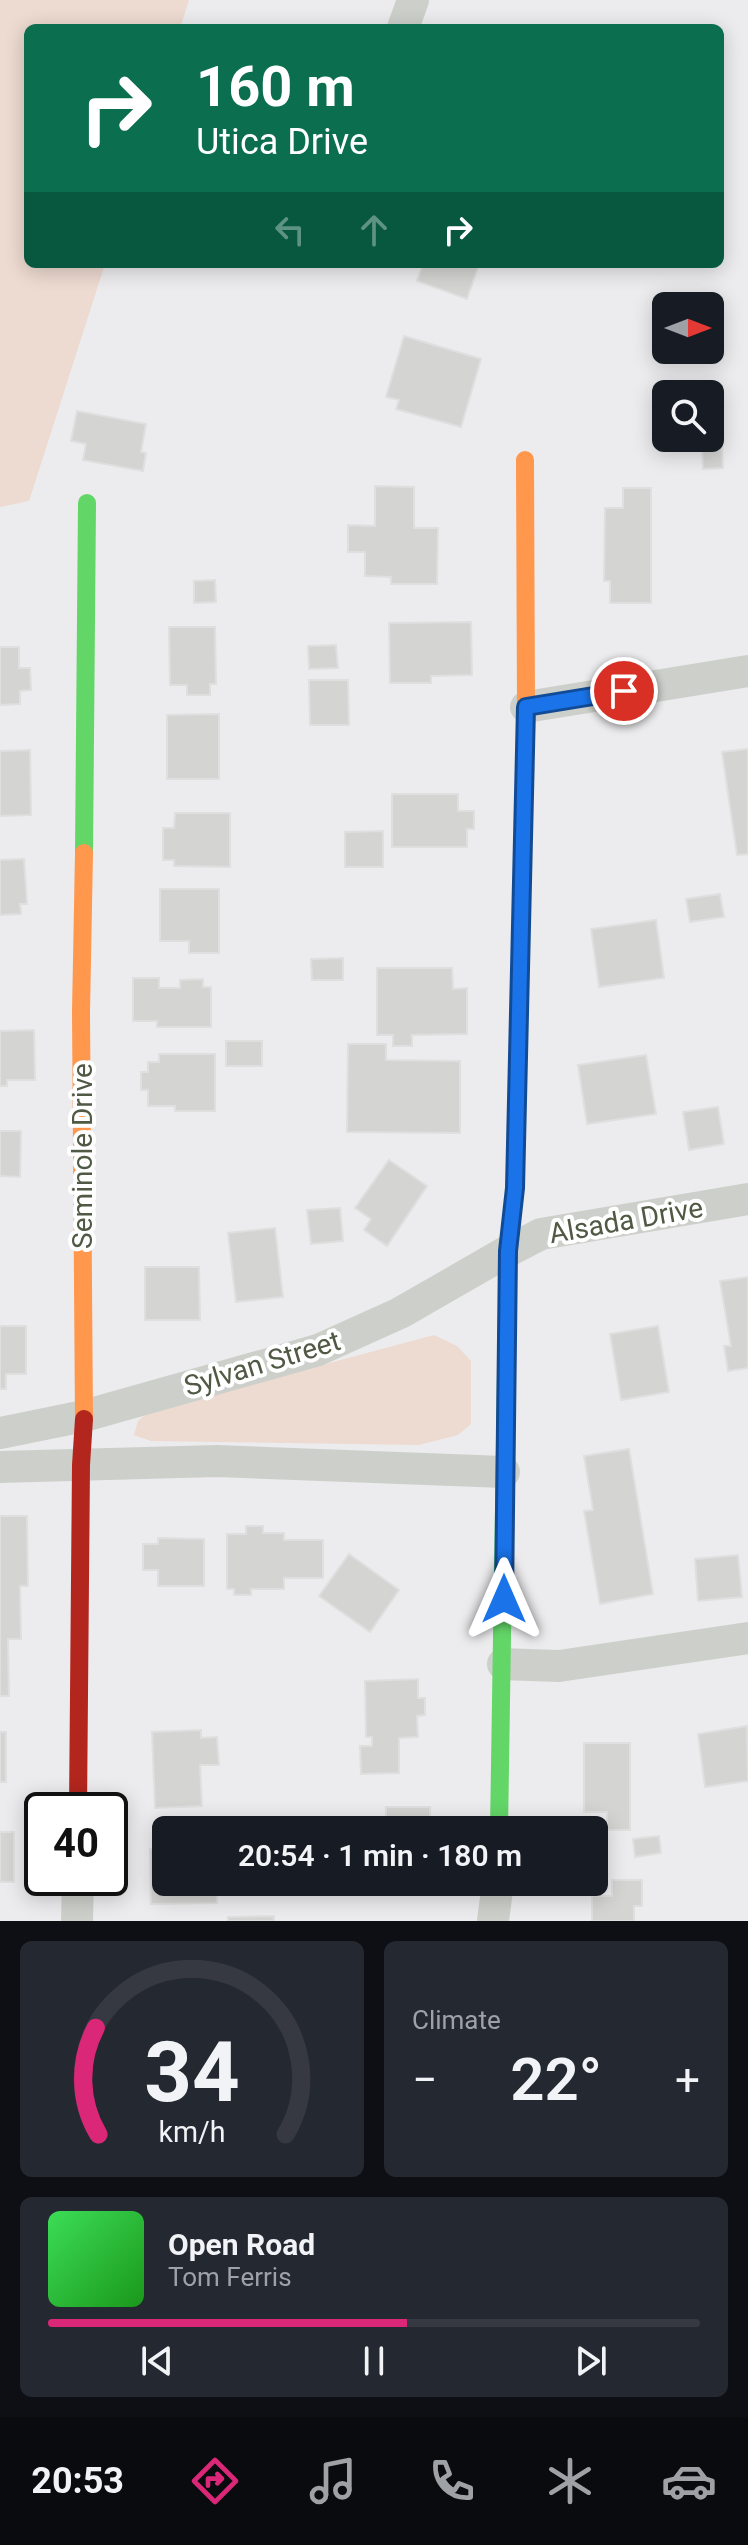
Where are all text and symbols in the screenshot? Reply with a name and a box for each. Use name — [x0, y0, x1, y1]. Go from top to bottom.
text: 160 m — [196, 54, 355, 120]
icon: right — [64, 56, 168, 160]
text: Utica Drive — [196, 121, 368, 163]
icon: left — [268, 208, 312, 252]
icon: ahead — [352, 208, 396, 252]
icon: right — [436, 208, 480, 252]
north arrow — [652, 292, 724, 364]
map controls — [652, 292, 724, 452]
button: search — [652, 380, 724, 452]
pin — [590, 657, 658, 725]
icon: arrive — [602, 669, 646, 713]
street label: Seminole Drive — [66, 1063, 99, 1249]
street label: Alsada Drive — [547, 1191, 706, 1250]
street label: Sylvan Street — [180, 1324, 344, 1403]
position arrow — [462, 1557, 546, 1641]
speed limit sign: 40 — [24, 1792, 128, 1896]
text: 20:54 · 1 min · 180 m — [238, 1838, 522, 1873]
text: Climate — [412, 2005, 501, 2035]
text: 34 — [144, 2024, 240, 2121]
text: 22° — [510, 2044, 602, 2115]
text: − — [412, 2054, 437, 2106]
text: + — [675, 2054, 700, 2106]
text: km/h — [158, 2115, 226, 2149]
text: Open Road — [168, 2227, 315, 2262]
text: Tom Ferris — [168, 2262, 292, 2292]
icon: previous — [135, 2339, 179, 2383]
icon: pause — [352, 2339, 396, 2383]
icon: next — [569, 2339, 613, 2383]
icon: directions — [187, 2453, 243, 2509]
icon: music — [305, 2453, 361, 2509]
icon: phone — [424, 2453, 480, 2509]
icon: climate — [542, 2453, 598, 2509]
icon: car — [661, 2453, 717, 2509]
text: 20:53 — [31, 2460, 124, 2502]

